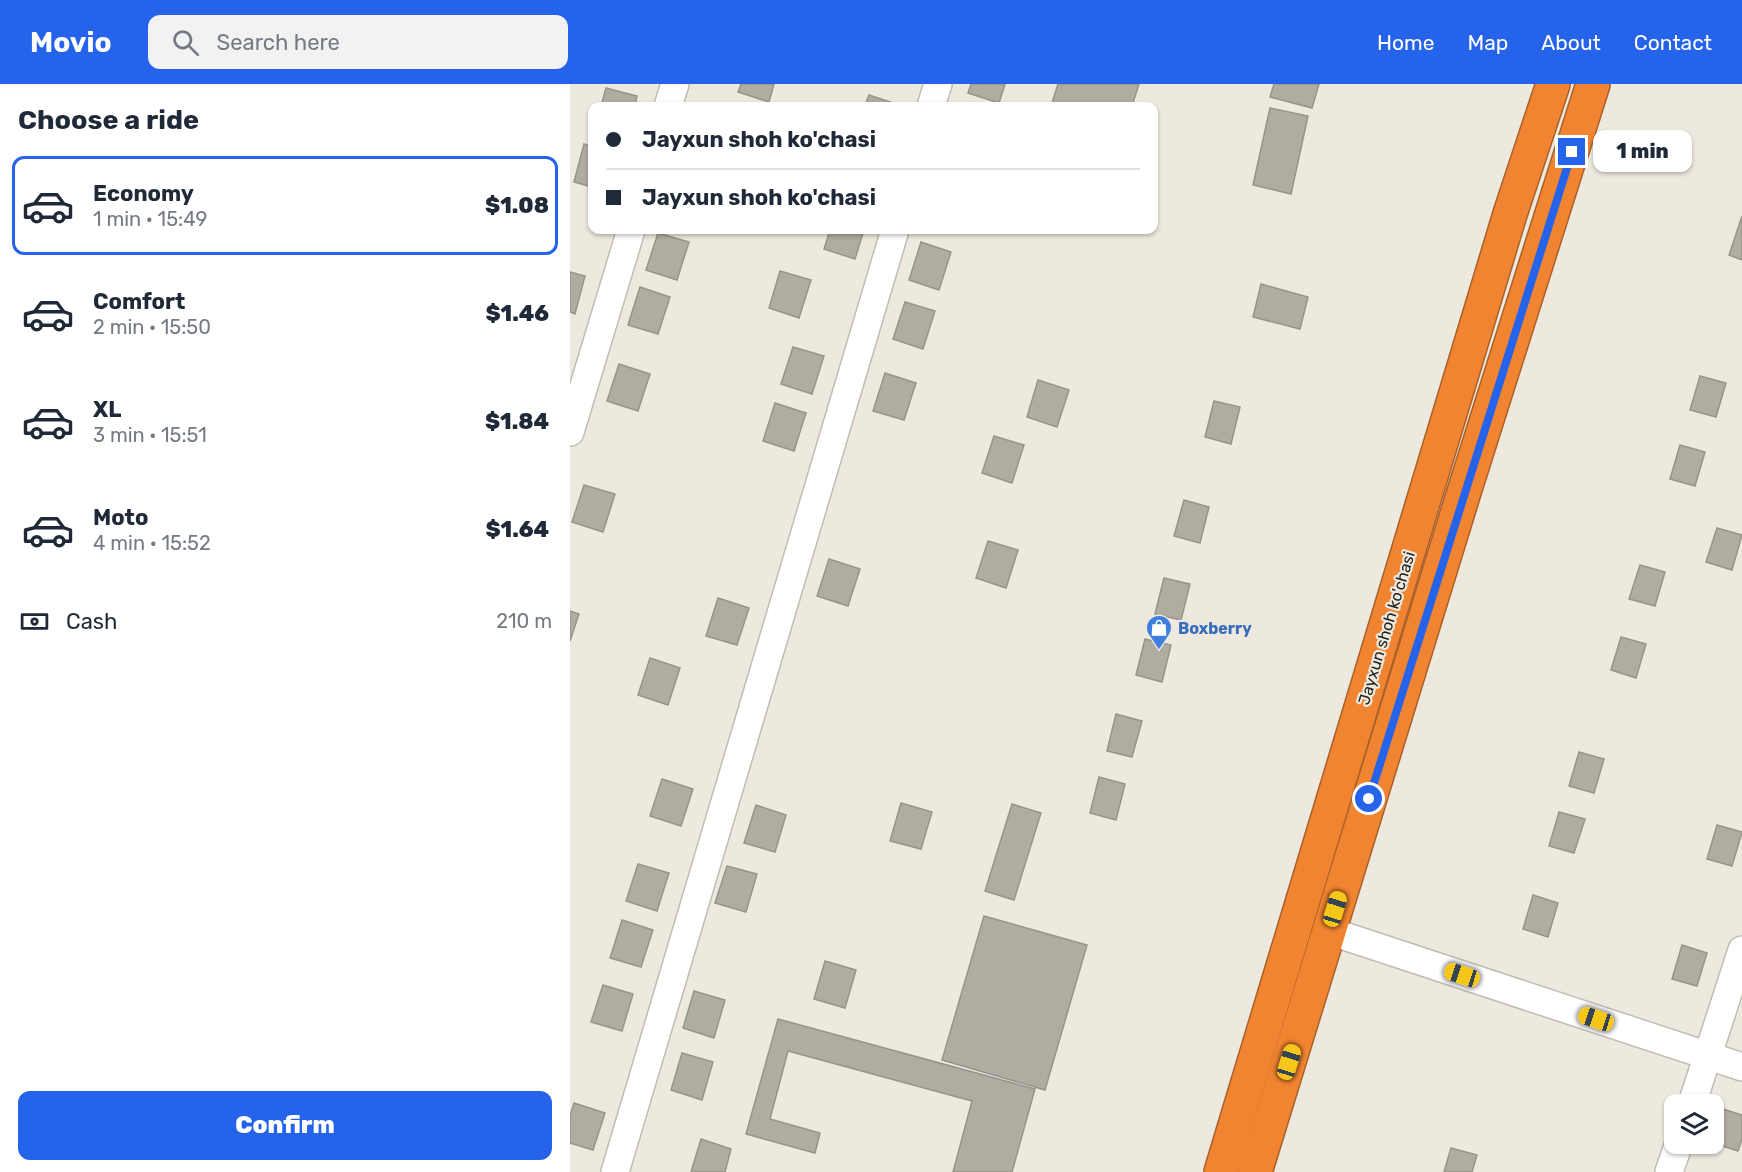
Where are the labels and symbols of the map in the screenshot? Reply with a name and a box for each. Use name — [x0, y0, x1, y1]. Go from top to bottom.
callout: 1 min — [1593, 131, 1692, 173]
route end — [1558, 138, 1585, 165]
street label: Jayxun shoh ko'chasi — [1354, 549, 1419, 707]
shop icon: Boxberry — [1144, 613, 1174, 651]
place label: Boxberry — [1178, 619, 1252, 638]
route start — [1355, 785, 1382, 812]
car — [1321, 889, 1349, 929]
car — [1442, 961, 1482, 989]
car — [1576, 1005, 1616, 1033]
car — [1275, 1042, 1303, 1082]

